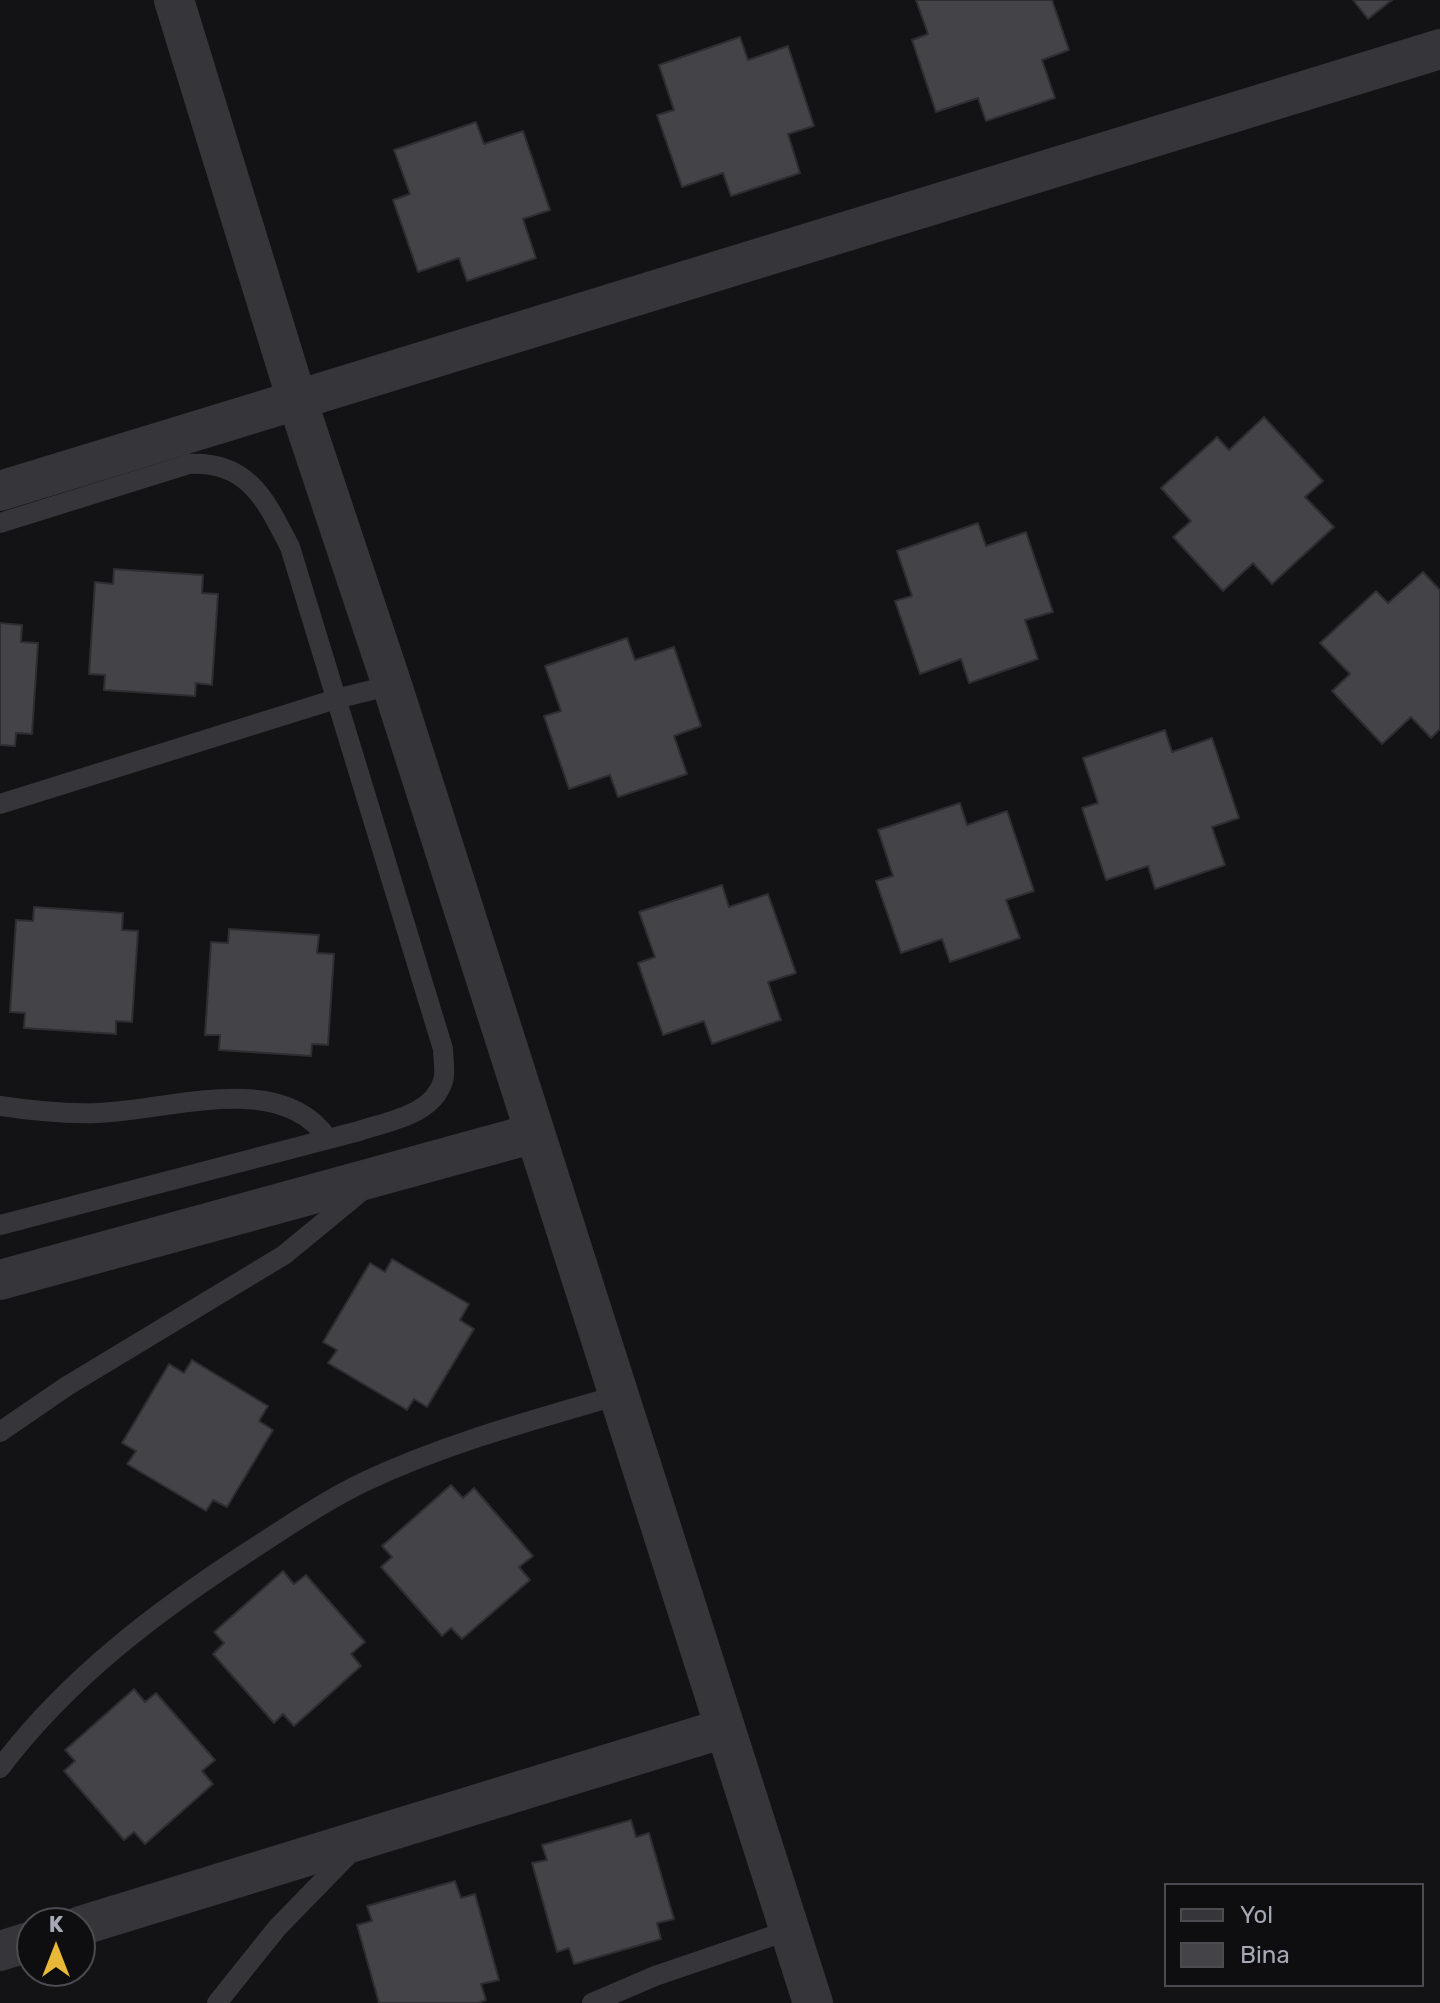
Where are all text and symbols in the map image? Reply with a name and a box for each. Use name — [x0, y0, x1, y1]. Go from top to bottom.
legend — [1164, 1883, 1424, 1987]
text: Yol — [1240, 1901, 1273, 1929]
north arrow — [16, 1907, 96, 1987]
text: K — [49, 1911, 63, 1938]
text: Bina — [1240, 1941, 1290, 1969]

